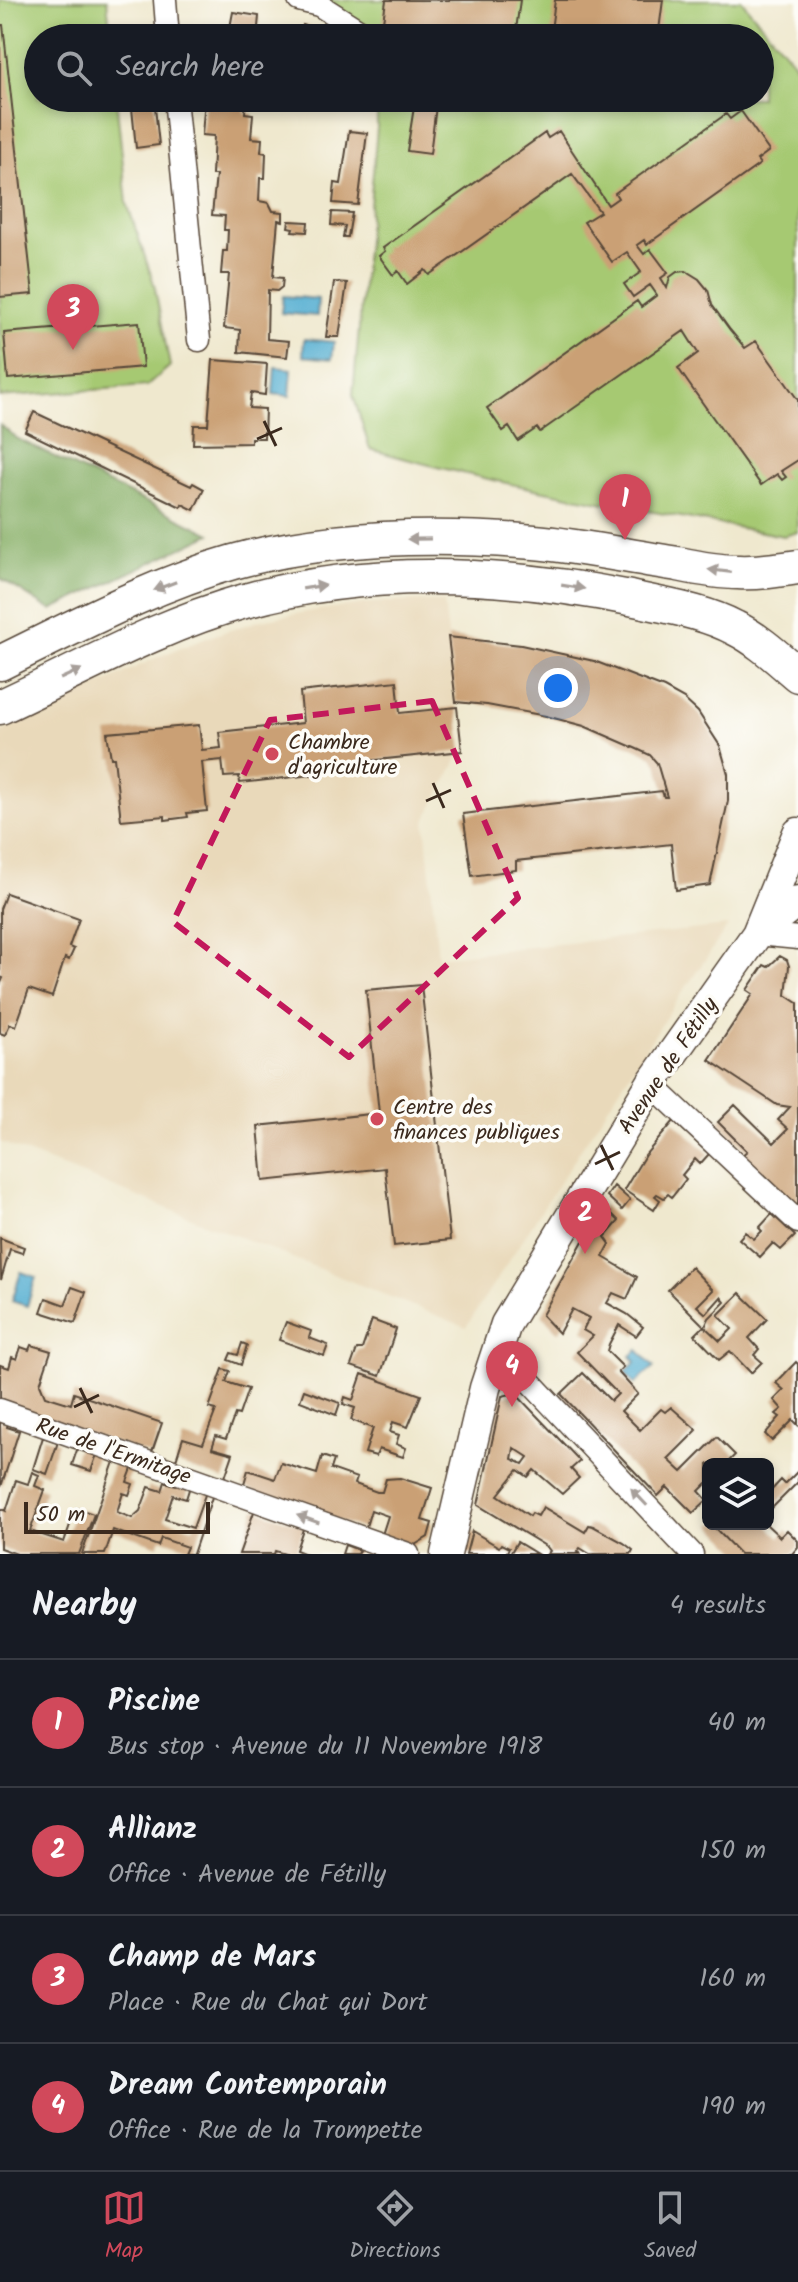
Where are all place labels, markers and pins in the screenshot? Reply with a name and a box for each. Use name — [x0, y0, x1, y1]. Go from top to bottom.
pin: 3 — [47, 284, 99, 350]
pin: 1 — [599, 474, 651, 540]
place label: Chambre d'agriculture — [288, 726, 398, 786]
marker: Chambre d'agriculture — [263, 745, 281, 763]
place label: Centre des finances publiques — [393, 1091, 560, 1151]
marker: Centre des finances publiques — [368, 1110, 386, 1128]
pin: 2 — [559, 1188, 611, 1254]
pin: 4 — [486, 1341, 538, 1407]

